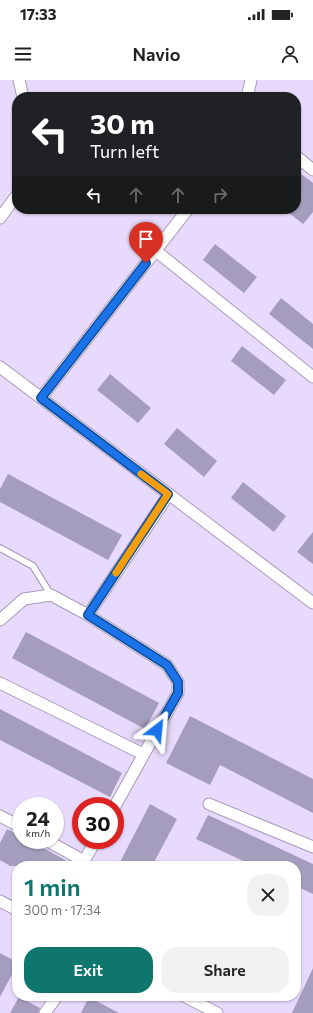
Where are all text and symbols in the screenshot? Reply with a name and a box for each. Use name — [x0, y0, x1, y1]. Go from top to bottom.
text: 17:33 — [20, 5, 56, 23]
icon: menu — [12, 43, 34, 65]
text: Navio — [132, 43, 181, 65]
icon: person — [279, 43, 301, 65]
text: 30 m — [90, 106, 155, 140]
icon: left — [24, 108, 76, 160]
text: Turn left — [90, 140, 159, 162]
icon: left — [83, 184, 105, 206]
icon: ahead — [125, 184, 147, 206]
icon: ahead — [167, 184, 189, 206]
icon: right — [209, 184, 231, 206]
pin — [129, 222, 163, 263]
icon: arrive — [135, 228, 157, 250]
position arrow — [136, 709, 178, 751]
speed limit sign: 30 — [72, 797, 124, 849]
text: 24 — [26, 806, 50, 830]
text: km/h — [26, 827, 50, 839]
text: 1 min — [24, 872, 81, 901]
button: close — [247, 874, 289, 916]
text: 300 m · 17:34 — [24, 902, 101, 918]
button: Exit — [24, 947, 153, 993]
button: Share — [161, 947, 289, 993]

